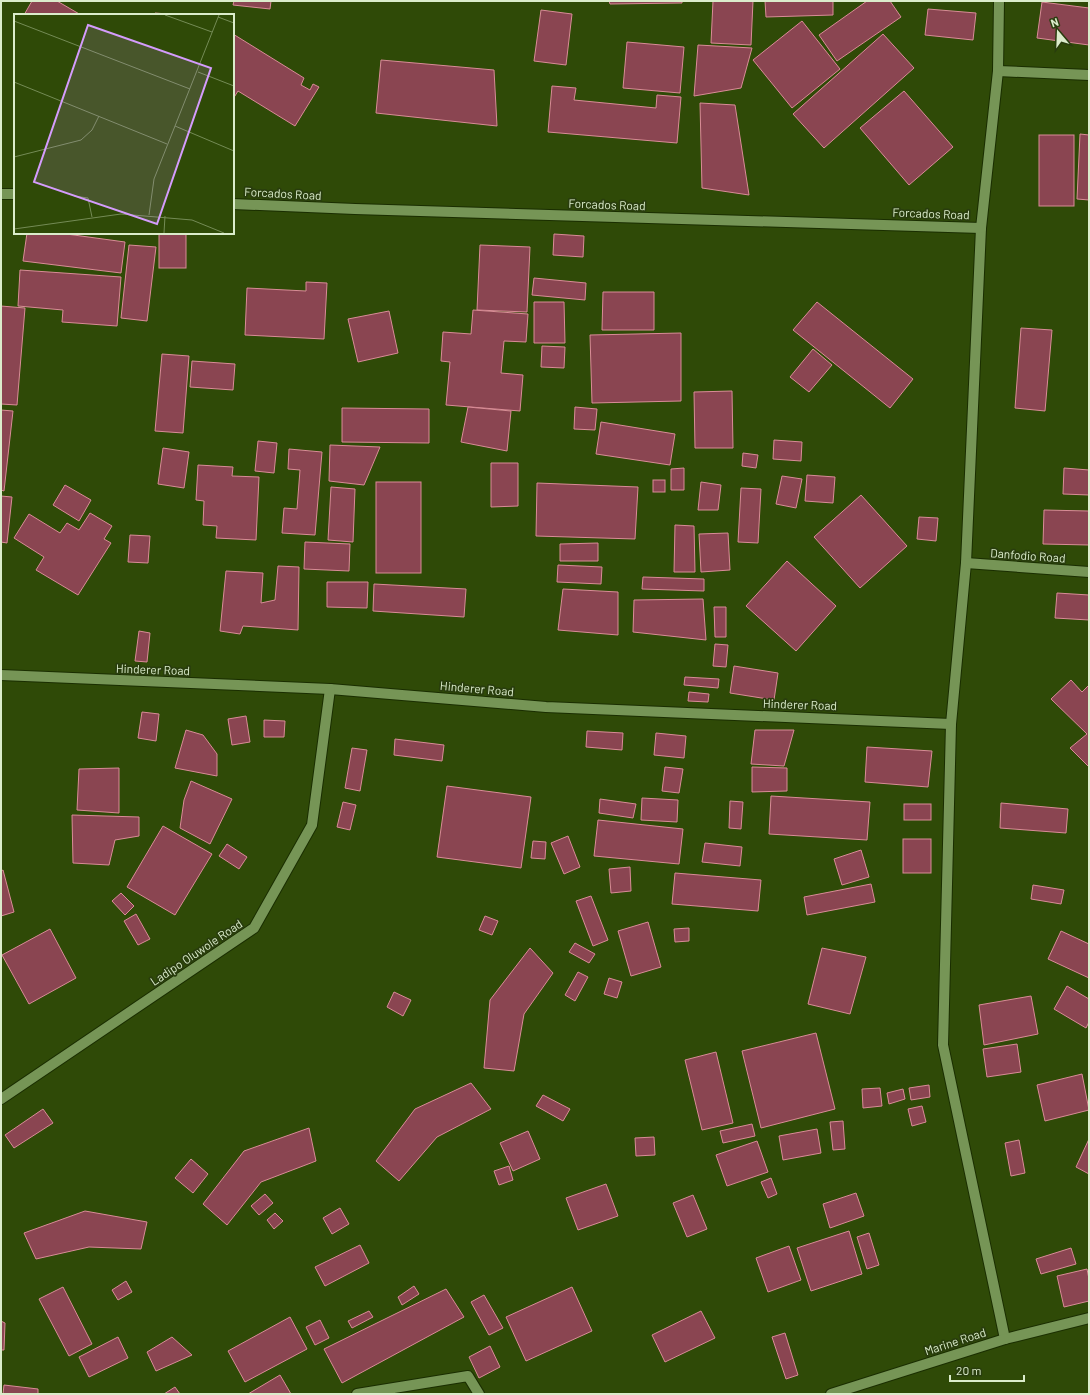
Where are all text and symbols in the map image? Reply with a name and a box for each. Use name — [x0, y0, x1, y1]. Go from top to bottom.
north arrow — [1038, 12, 1078, 52]
inset map — [14, 14, 234, 234]
text: N — [1049, 15, 1060, 29]
street label: Forcados Road — [244, 184, 322, 202]
street label: Forcados Road — [568, 196, 646, 212]
street label: Forcados Road — [892, 205, 970, 221]
street label: Danfodio Road — [990, 545, 1066, 565]
street label: Hinderer Road — [116, 661, 190, 677]
street label: Hinderer Road — [439, 678, 515, 698]
street label: Hinderer Road — [763, 696, 837, 712]
street label: Ladipo Oluwole Road — [147, 916, 245, 988]
street label: Marine Road — [922, 1324, 988, 1358]
scale bar — [950, 1357, 1024, 1383]
text: 20 m — [956, 1363, 982, 1377]

